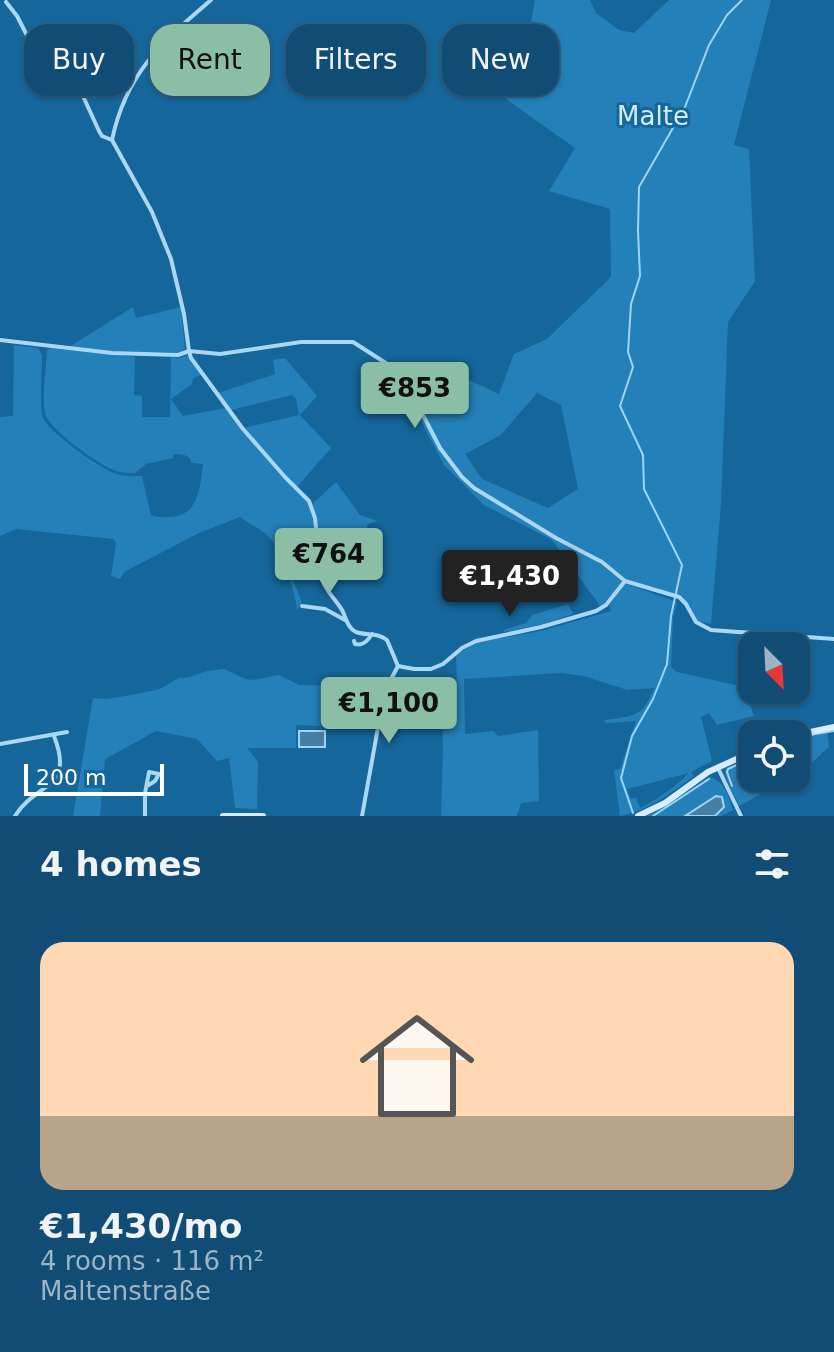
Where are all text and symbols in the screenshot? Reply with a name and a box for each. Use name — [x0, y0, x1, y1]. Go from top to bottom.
chip: Buy — [24, 24, 134, 96]
chip: Rent — [150, 24, 270, 96]
chip: Filters — [286, 24, 426, 96]
chip: New — [442, 24, 559, 96]
park label: Malte — [617, 101, 689, 131]
pin: €853 — [368, 362, 462, 430]
text: €853 — [379, 373, 451, 403]
pin: €764 — [282, 528, 376, 596]
text: €764 — [293, 539, 365, 569]
pin: €1,430 — [445, 550, 575, 618]
text: €1,430 — [460, 561, 560, 591]
north arrow — [738, 632, 810, 704]
map controls — [738, 632, 810, 792]
pin: €1,100 — [324, 677, 454, 745]
text: €1,100 — [339, 688, 439, 718]
button: locate — [738, 720, 810, 792]
scale bar — [24, 760, 164, 796]
text: 200 m — [36, 765, 106, 790]
icon: filters — [750, 842, 794, 886]
text: 4 homes — [40, 844, 202, 884]
icon: home — [345, 994, 489, 1138]
text: €1,430/mo — [40, 1206, 242, 1246]
text: 4 rooms · 116 m² — [40, 1246, 264, 1276]
text: Maltenstraße — [40, 1276, 211, 1306]

